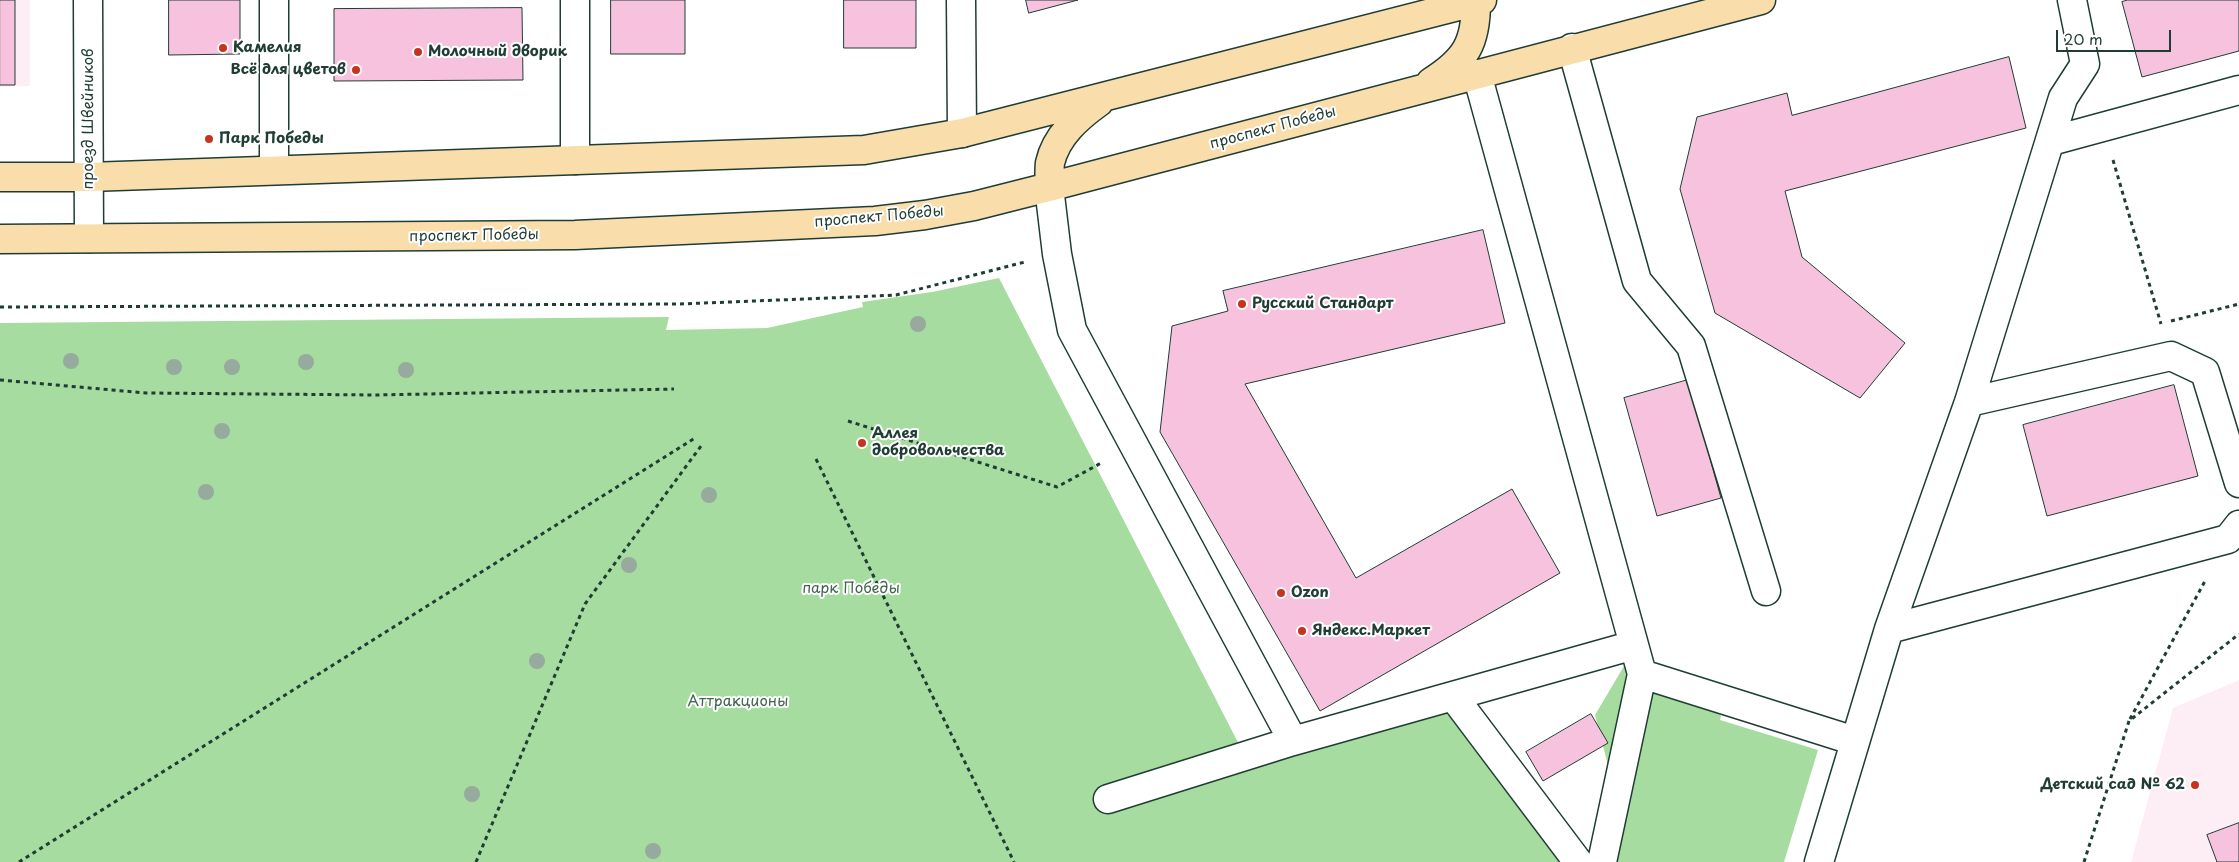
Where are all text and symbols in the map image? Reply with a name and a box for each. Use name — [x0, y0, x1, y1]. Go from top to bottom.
scale bar — [2059, 20, 2174, 52]
text: 20 m — [2064, 27, 2103, 50]
place label: Камелия — [233, 39, 301, 57]
marker: Камелия — [217, 42, 229, 54]
place label: Молочный дворик — [428, 43, 567, 61]
marker: Молочный дворик — [412, 46, 424, 58]
street label: проезд Швейников — [80, 48, 98, 190]
place label: Всё для цветов — [230, 61, 346, 79]
marker: Всё для цветов — [350, 64, 362, 76]
street label: проспект Победы — [1208, 103, 1338, 153]
place label: Парк Победы — [219, 130, 324, 148]
marker: Парк Победы — [203, 133, 215, 145]
street label: проспект Победы — [814, 202, 944, 232]
street label: проспект Победы — [409, 226, 539, 246]
place label: Русский Стандарт — [1252, 295, 1394, 313]
marker: Русский Стандарт — [1236, 298, 1248, 310]
place label: Аллея добровольчества — [872, 425, 1005, 460]
marker: Аллея добровольчества — [856, 437, 868, 449]
park label: парк Победы — [802, 580, 900, 598]
place label: Ozon — [1291, 584, 1329, 602]
marker: Ozon — [1275, 587, 1287, 599]
place label: Яндекс.Маркет — [1312, 622, 1430, 640]
marker: Яндекс.Маркет — [1296, 625, 1308, 637]
park label: Аттракционы — [688, 693, 788, 711]
place label: Детский сад № 62 — [2041, 776, 2185, 794]
marker: Детский сад № 62 — [2189, 779, 2201, 791]

